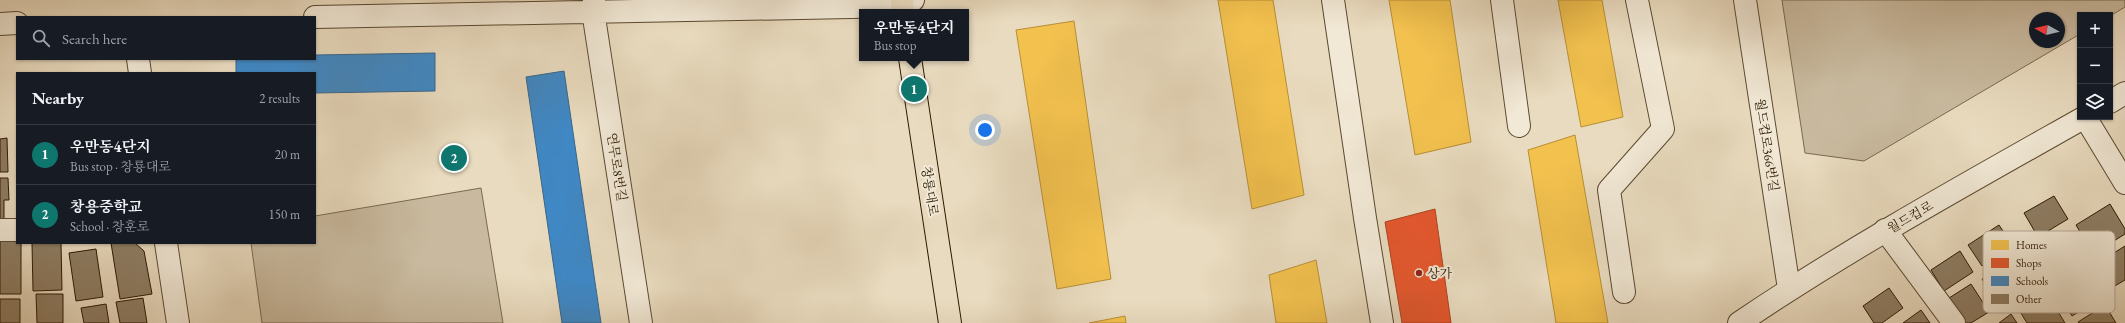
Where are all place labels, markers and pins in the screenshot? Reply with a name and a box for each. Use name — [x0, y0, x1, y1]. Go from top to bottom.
pin: 1 — [901, 74, 927, 104]
pin: 2 — [441, 143, 467, 173]
place label: 상가 — [1427, 265, 1453, 282]
marker: 상가 — [1414, 268, 1424, 278]

